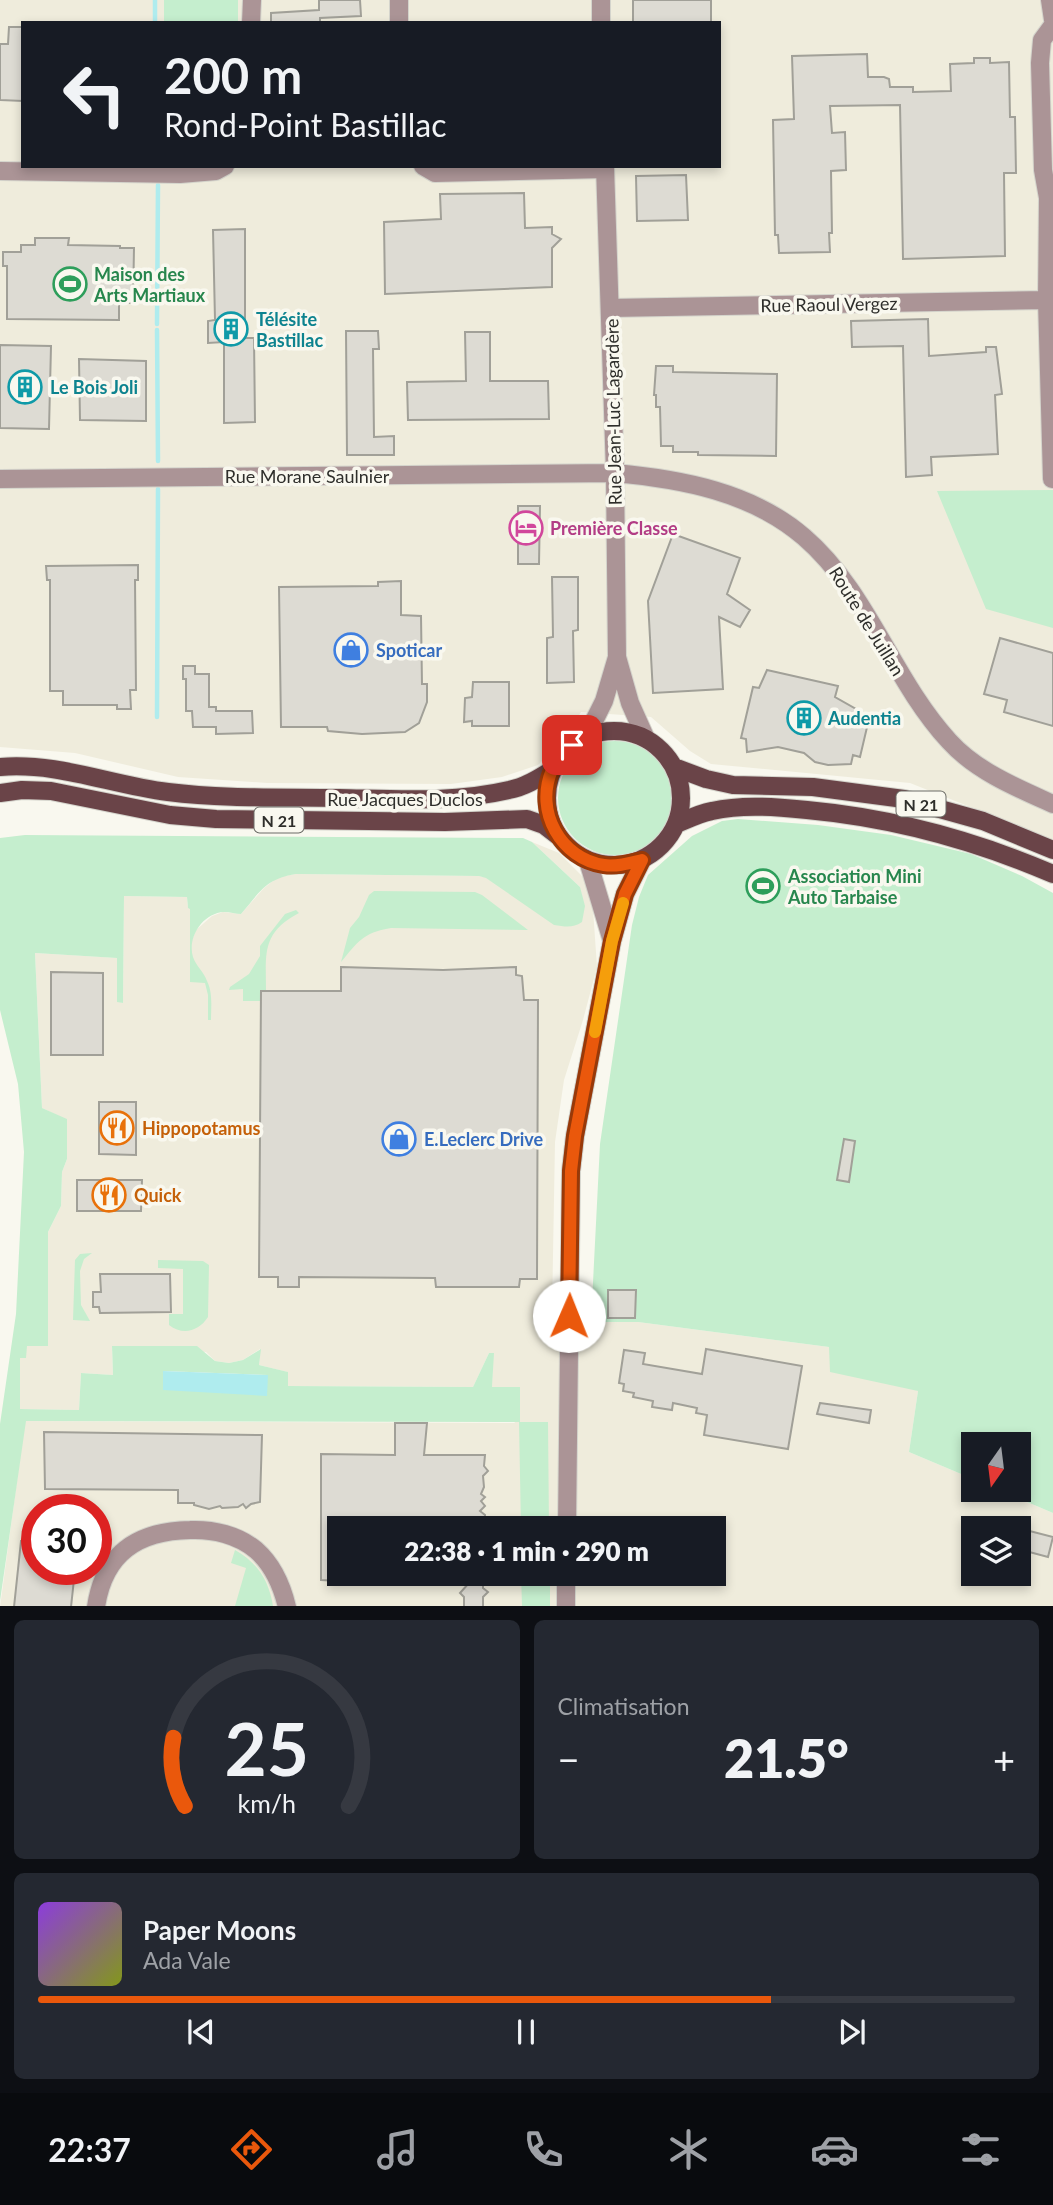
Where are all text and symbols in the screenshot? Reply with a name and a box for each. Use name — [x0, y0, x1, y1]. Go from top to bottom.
text: 200 m — [164, 46, 302, 104]
icon: left — [49, 49, 140, 140]
text: Rond-Point Bastillac — [164, 105, 447, 144]
place label: Maison des Arts Martiaux — [93, 263, 206, 306]
sports icon: Maison des Arts Martiaux — [51, 265, 89, 303]
street label: Rue Raoul Vergez — [760, 292, 898, 316]
place label: Télésite Bastillac — [256, 308, 323, 351]
building icon: Télésite Bastillac — [212, 310, 250, 348]
street label: Rue Jean-Luc Lagardère — [600, 318, 626, 506]
building icon: Le Bois Joli — [6, 368, 44, 406]
place label: Le Bois Joli — [50, 376, 138, 398]
street label: Rue Morane Saulnier — [225, 465, 390, 487]
hotel icon: Première Classe — [507, 509, 545, 547]
place label: Première Classe — [550, 517, 678, 539]
street label: Route de Juillan — [825, 562, 909, 680]
shop icon: Spoticar — [332, 631, 370, 669]
place label: Spoticar — [376, 639, 442, 661]
building icon: Audentia — [785, 699, 823, 737]
place label: Audentia — [827, 707, 901, 729]
pin — [542, 715, 602, 775]
icon: arrive — [553, 726, 591, 764]
street label: Rue Jacques Duclos — [327, 788, 483, 810]
road number: N 21 — [897, 792, 946, 817]
road number: N 21 — [254, 807, 304, 832]
place label: Association Mini Auto Tarbaise — [787, 865, 922, 908]
sports icon: Association Mini Auto Tarbaise — [744, 867, 782, 905]
restaurant icon: Hippopotamus — [98, 1109, 136, 1147]
place label: Hippopotamus — [142, 1117, 261, 1139]
shop icon: E.Leclerc Drive — [380, 1120, 418, 1158]
place label: E.Leclerc Drive — [424, 1128, 543, 1150]
restaurant icon: Quick — [90, 1176, 128, 1214]
place label: Quick — [134, 1184, 182, 1206]
position arrow — [532, 1279, 606, 1353]
north arrow — [961, 1432, 1031, 1502]
map controls — [961, 1432, 1031, 1586]
speed limit sign: 30 — [21, 1494, 112, 1585]
button: layers — [961, 1516, 1031, 1586]
text: 22:38 · 1 min · 290 m — [404, 1535, 649, 1567]
text: Climatisation — [558, 1692, 689, 1720]
text: 25 — [225, 1704, 309, 1792]
text: 21.5° — [724, 1727, 849, 1789]
text: − — [558, 1736, 580, 1782]
text: + — [993, 1736, 1015, 1782]
text: km/h — [237, 1787, 296, 1817]
text: Paper Moons — [143, 1914, 296, 1946]
text: Ada Vale — [143, 1946, 231, 1974]
icon: previous — [182, 2013, 220, 2051]
icon: pause — [507, 2013, 545, 2051]
icon: next — [833, 2013, 871, 2051]
icon: directions — [227, 2125, 276, 2174]
icon: music — [373, 2125, 422, 2174]
icon: phone — [519, 2125, 568, 2174]
icon: climate — [664, 2125, 713, 2174]
icon: car — [810, 2125, 859, 2174]
icon: filters — [956, 2125, 1005, 2174]
text: 22:37 — [48, 2130, 131, 2169]

